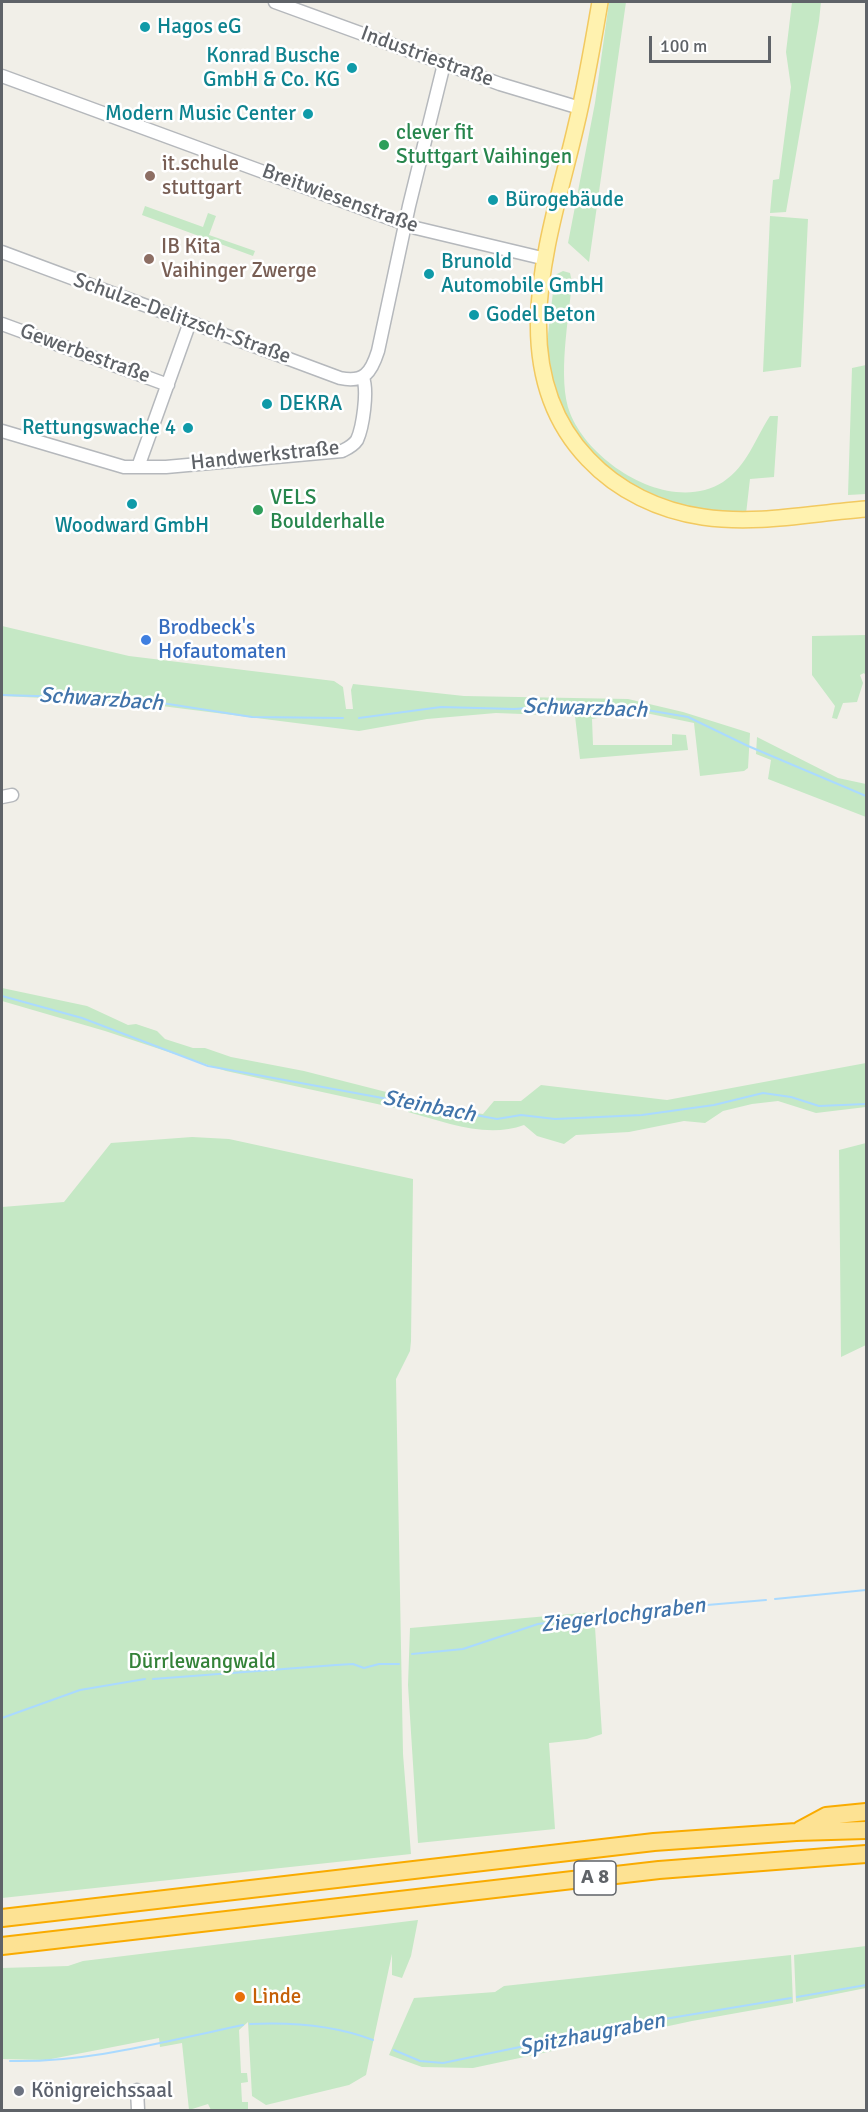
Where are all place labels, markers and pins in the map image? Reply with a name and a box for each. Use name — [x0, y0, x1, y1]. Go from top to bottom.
place label: Hagos eG — [157, 14, 242, 40]
marker: Hagos eG — [138, 20, 152, 34]
place label: Konrad Busche GmbH & Co. KG — [203, 43, 340, 93]
marker: Konrad Busche GmbH & Co. KG — [345, 61, 359, 75]
place label: Modern Music Center — [105, 101, 296, 127]
marker: Modern Music Center — [301, 107, 315, 121]
place label: clever fit Stuttgart Vaihingen — [396, 120, 572, 170]
marker: clever fit Stuttgart Vaihingen — [377, 138, 391, 152]
place label: it.schule stuttgart — [162, 151, 242, 201]
marker: it.schule stuttgart — [143, 169, 157, 183]
place label: Bürogebäude — [505, 187, 624, 213]
marker: Bürogebäude — [486, 193, 500, 207]
place label: IB Kita Vaihinger Zwerge — [161, 234, 317, 284]
place label: Brunold Automobile GmbH — [441, 249, 604, 299]
marker: IB Kita Vaihinger Zwerge — [142, 252, 156, 266]
marker: Brunold Automobile GmbH — [422, 267, 436, 281]
place label: Godel Beton — [486, 302, 596, 328]
marker: Godel Beton — [467, 308, 481, 322]
place label: DEKRA — [279, 391, 342, 417]
marker: DEKRA — [260, 397, 274, 411]
place label: Rettungswache 4 — [22, 415, 176, 441]
marker: Rettungswache 4 — [181, 421, 195, 435]
place label: VELS Boulderhalle — [270, 485, 385, 535]
marker: Woodward GmbH — [125, 497, 139, 511]
marker: VELS Boulderhalle — [251, 503, 265, 517]
place label: Woodward GmbH — [55, 513, 209, 539]
place label: Brodbeck's Hofautomaten — [158, 615, 286, 665]
marker: Brodbeck's Hofautomaten — [139, 633, 153, 647]
place label: Linde — [252, 1984, 301, 2010]
marker: Linde — [233, 1990, 247, 2004]
place label: Königreichssaal — [31, 2078, 173, 2104]
marker: Königreichssaal — [12, 2084, 26, 2098]

